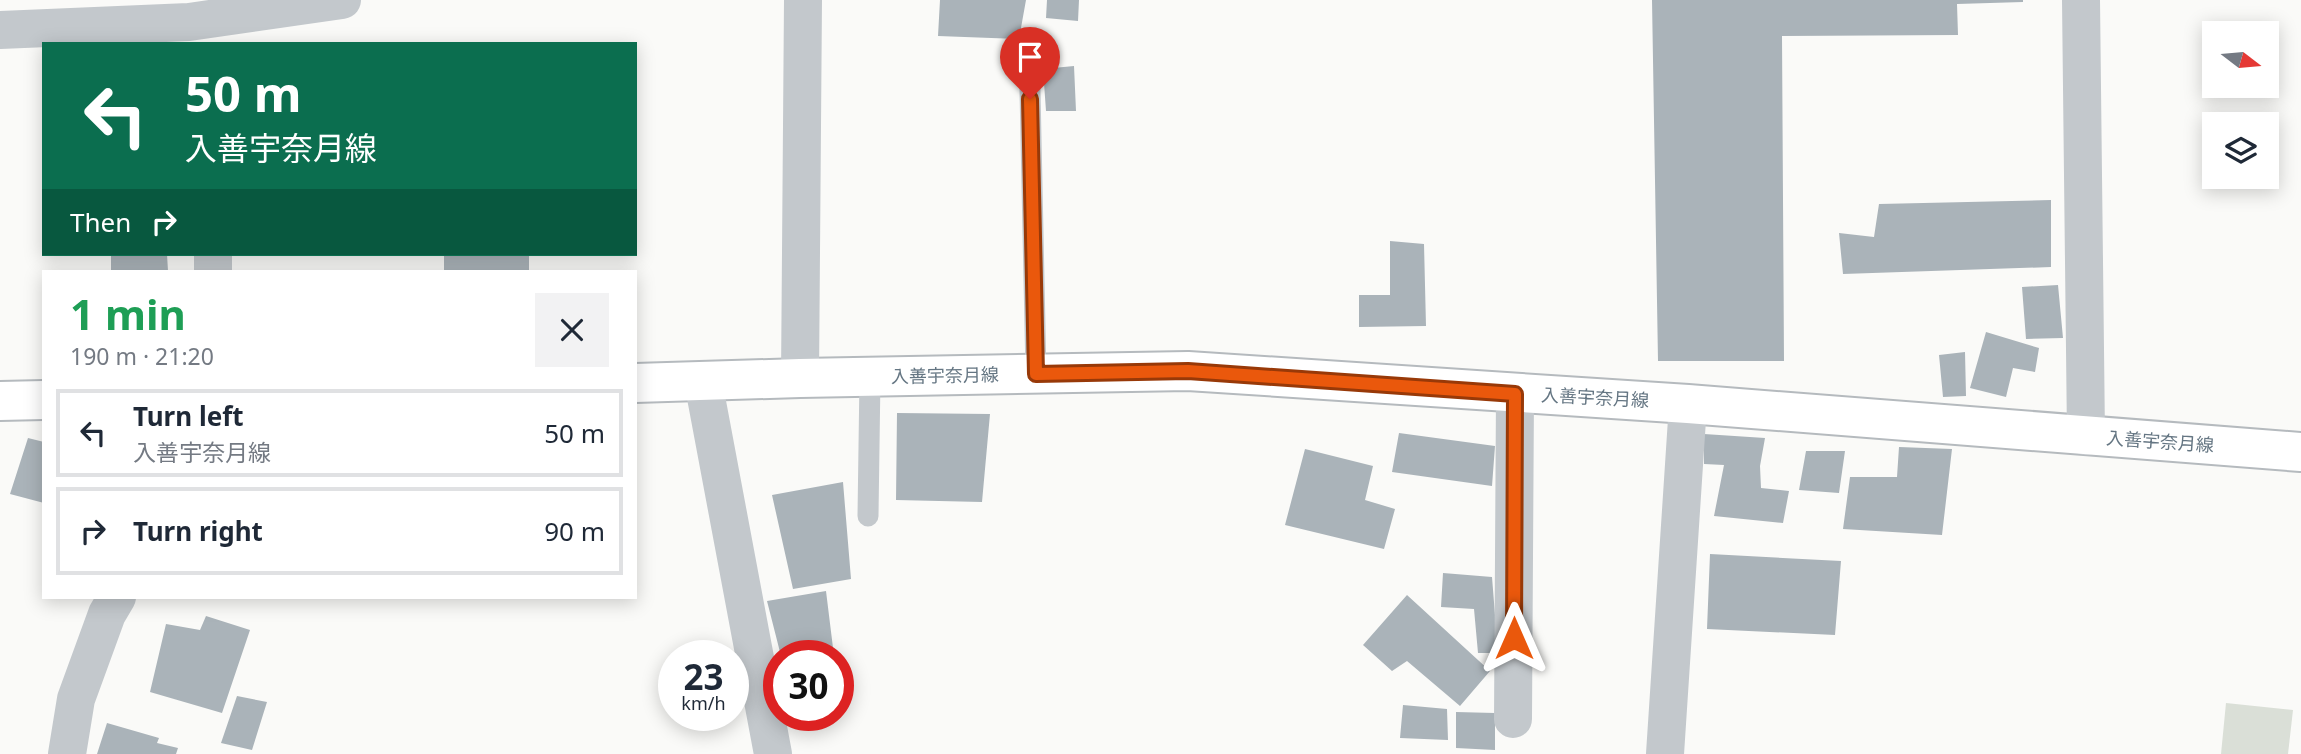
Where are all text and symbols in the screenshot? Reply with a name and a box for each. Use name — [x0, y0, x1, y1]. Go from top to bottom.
north arrow — [2202, 21, 2278, 98]
map controls — [2202, 21, 2279, 189]
pin — [1000, 27, 1060, 99]
icon: arrive — [1011, 38, 1049, 76]
text: 50 m — [185, 60, 302, 126]
icon: left — [70, 70, 161, 161]
button: layers — [2202, 112, 2279, 189]
text: 入善宇奈月線 — [185, 126, 377, 169]
icon: right — [145, 203, 183, 241]
text: Then — [70, 204, 131, 240]
text: 1 min — [70, 285, 186, 342]
button: close — [535, 293, 609, 367]
text: 190 m · 21:20 — [70, 340, 214, 372]
street label: 入善宇奈月線 — [891, 362, 999, 388]
street label: 入善宇奈月線 — [1540, 382, 1650, 412]
text: Turn left — [133, 398, 244, 434]
icon: left — [74, 414, 112, 452]
text: 50 m — [544, 415, 605, 451]
street label: 入善宇奈月線 — [2105, 425, 2215, 457]
text: 入善宇奈月線 — [133, 436, 271, 468]
icon: right — [74, 512, 112, 550]
text: Turn right — [133, 513, 263, 549]
text: 90 m — [544, 513, 605, 549]
position arrow — [1477, 601, 1551, 675]
speed limit sign: 30 — [763, 640, 854, 731]
text: 23 — [683, 653, 724, 700]
text: km/h — [681, 691, 726, 715]

